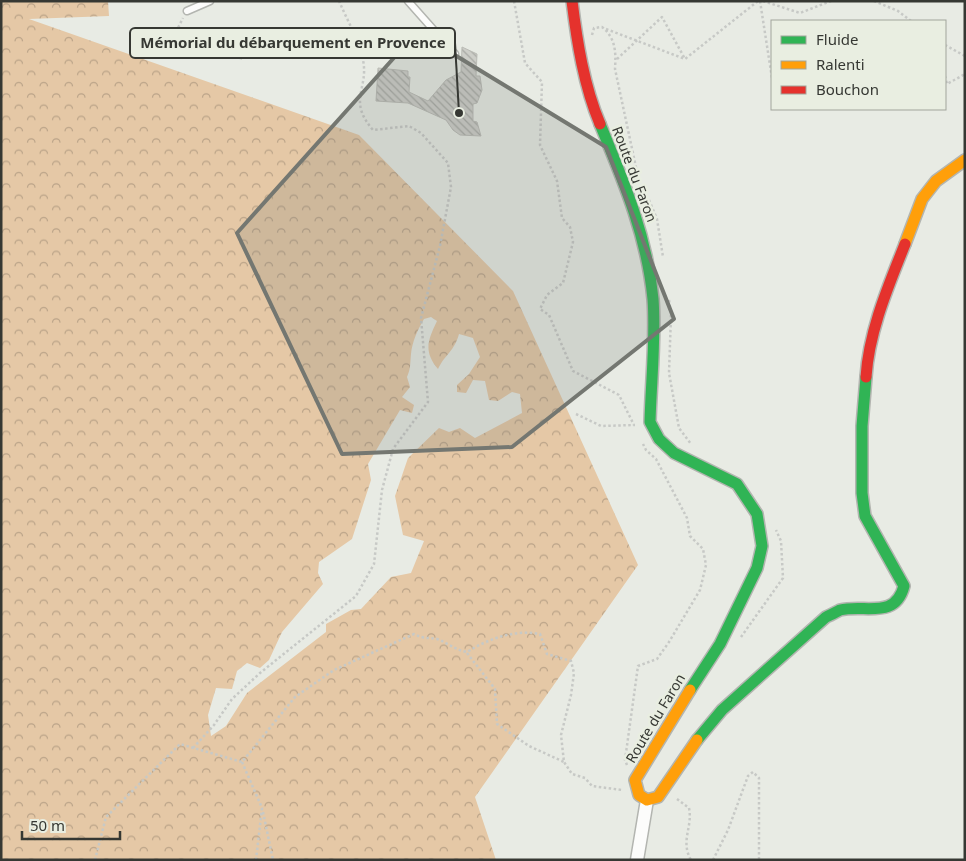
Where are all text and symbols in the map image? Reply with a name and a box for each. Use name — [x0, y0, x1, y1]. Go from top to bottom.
legend — [771, 20, 946, 110]
callout: Mémorial du débarquement en Provence — [130, 28, 455, 58]
text: Fluide — [816, 29, 858, 49]
text: Mémorial du débarquement en Provence — [140, 32, 446, 52]
text: Ralenti — [816, 54, 865, 74]
text: Bouchon — [816, 79, 879, 99]
street label: Route du Faron — [608, 123, 662, 225]
street label: Route du Faron — [621, 670, 689, 766]
scale bar — [22, 808, 120, 840]
text: 50 m — [30, 815, 65, 835]

